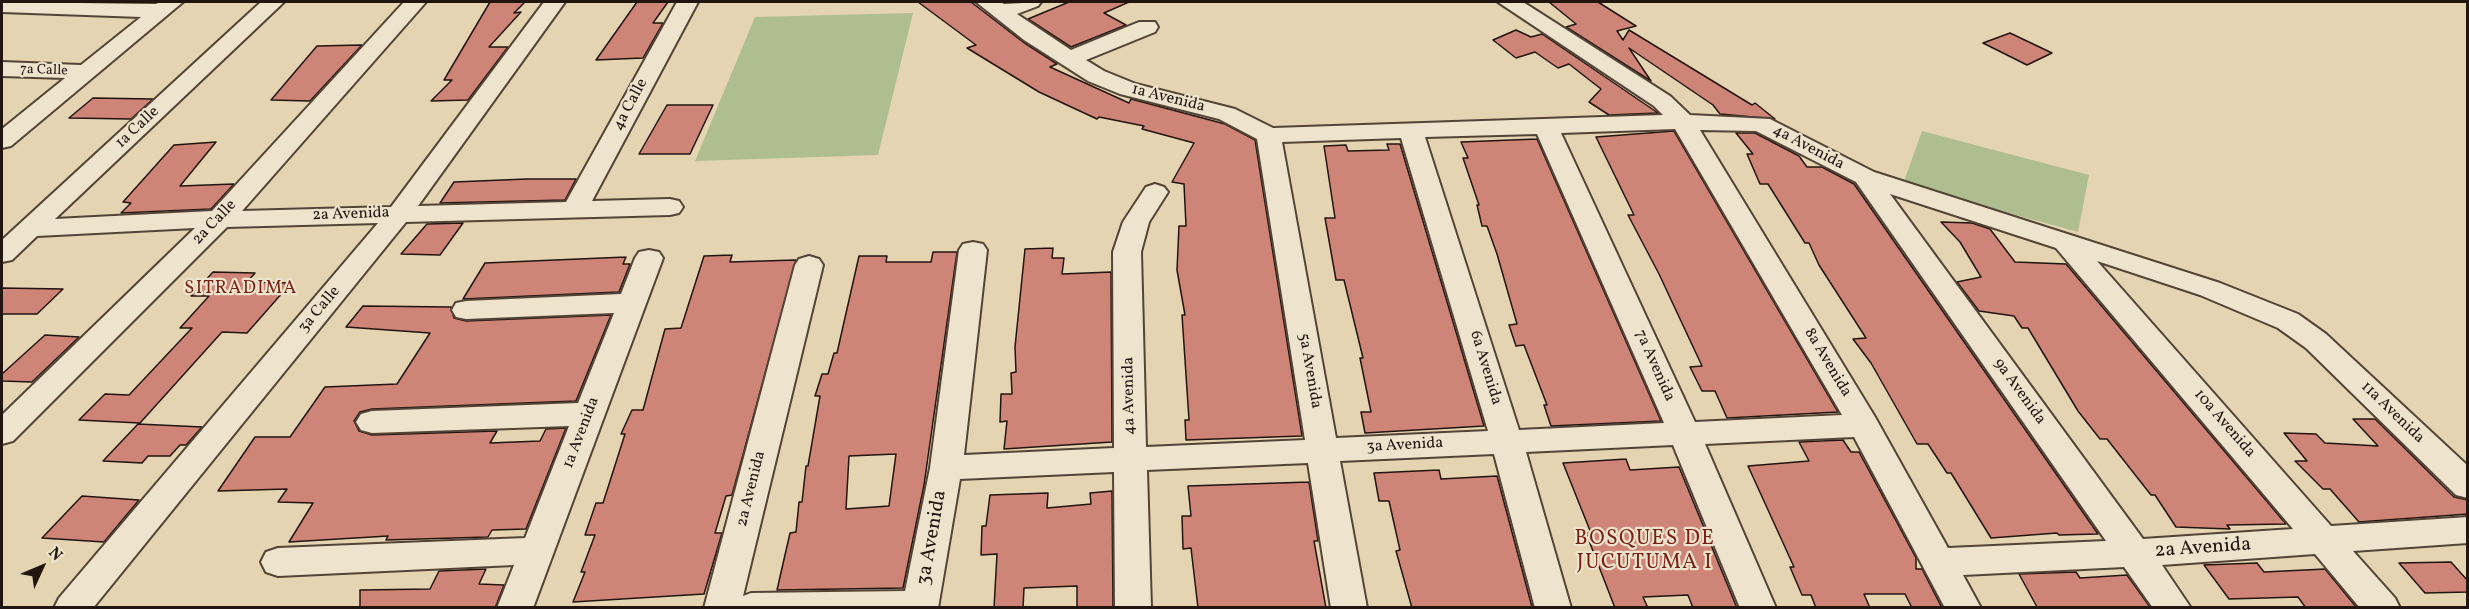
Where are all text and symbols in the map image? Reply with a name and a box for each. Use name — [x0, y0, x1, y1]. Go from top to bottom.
street label: 7a Calle — [20, 62, 68, 80]
street label: 4a Calle — [609, 76, 653, 134]
street label: 1a Avenida — [1129, 81, 1207, 117]
street label: 1a Calle — [112, 103, 164, 153]
street label: 4a Avenida — [1769, 121, 1847, 175]
street label: 2a Calle — [189, 196, 241, 250]
street label: 2a Avenida — [312, 204, 390, 226]
district label: SITRADIMA — [184, 279, 298, 301]
street label: 3a Calle — [295, 283, 345, 337]
street label: 8a Avenida — [1799, 325, 1855, 401]
street label: 7a Avenida — [1630, 327, 1678, 405]
street label: 6a Avenida — [1465, 328, 1505, 408]
street label: 5a Avenida — [1293, 332, 1325, 410]
street label: 9a Avenida — [1989, 355, 2049, 429]
street label: 4a Avenida — [1120, 357, 1140, 435]
street label: 11a Avenida — [2356, 378, 2428, 448]
street label: 10a Avenida — [2189, 386, 2259, 462]
street label: 1a Avenida — [560, 395, 604, 471]
street label: 3a Avenida — [1366, 434, 1444, 458]
street label: 2a Avenida — [733, 449, 771, 529]
street label: 3a Avenida — [913, 489, 953, 587]
district label: BOSQUES DE JUCUTUMA I — [1575, 527, 1715, 577]
street label: 2a Avenida — [2154, 534, 2252, 564]
north arrow — [12, 537, 72, 597]
text: N — [43, 543, 67, 566]

